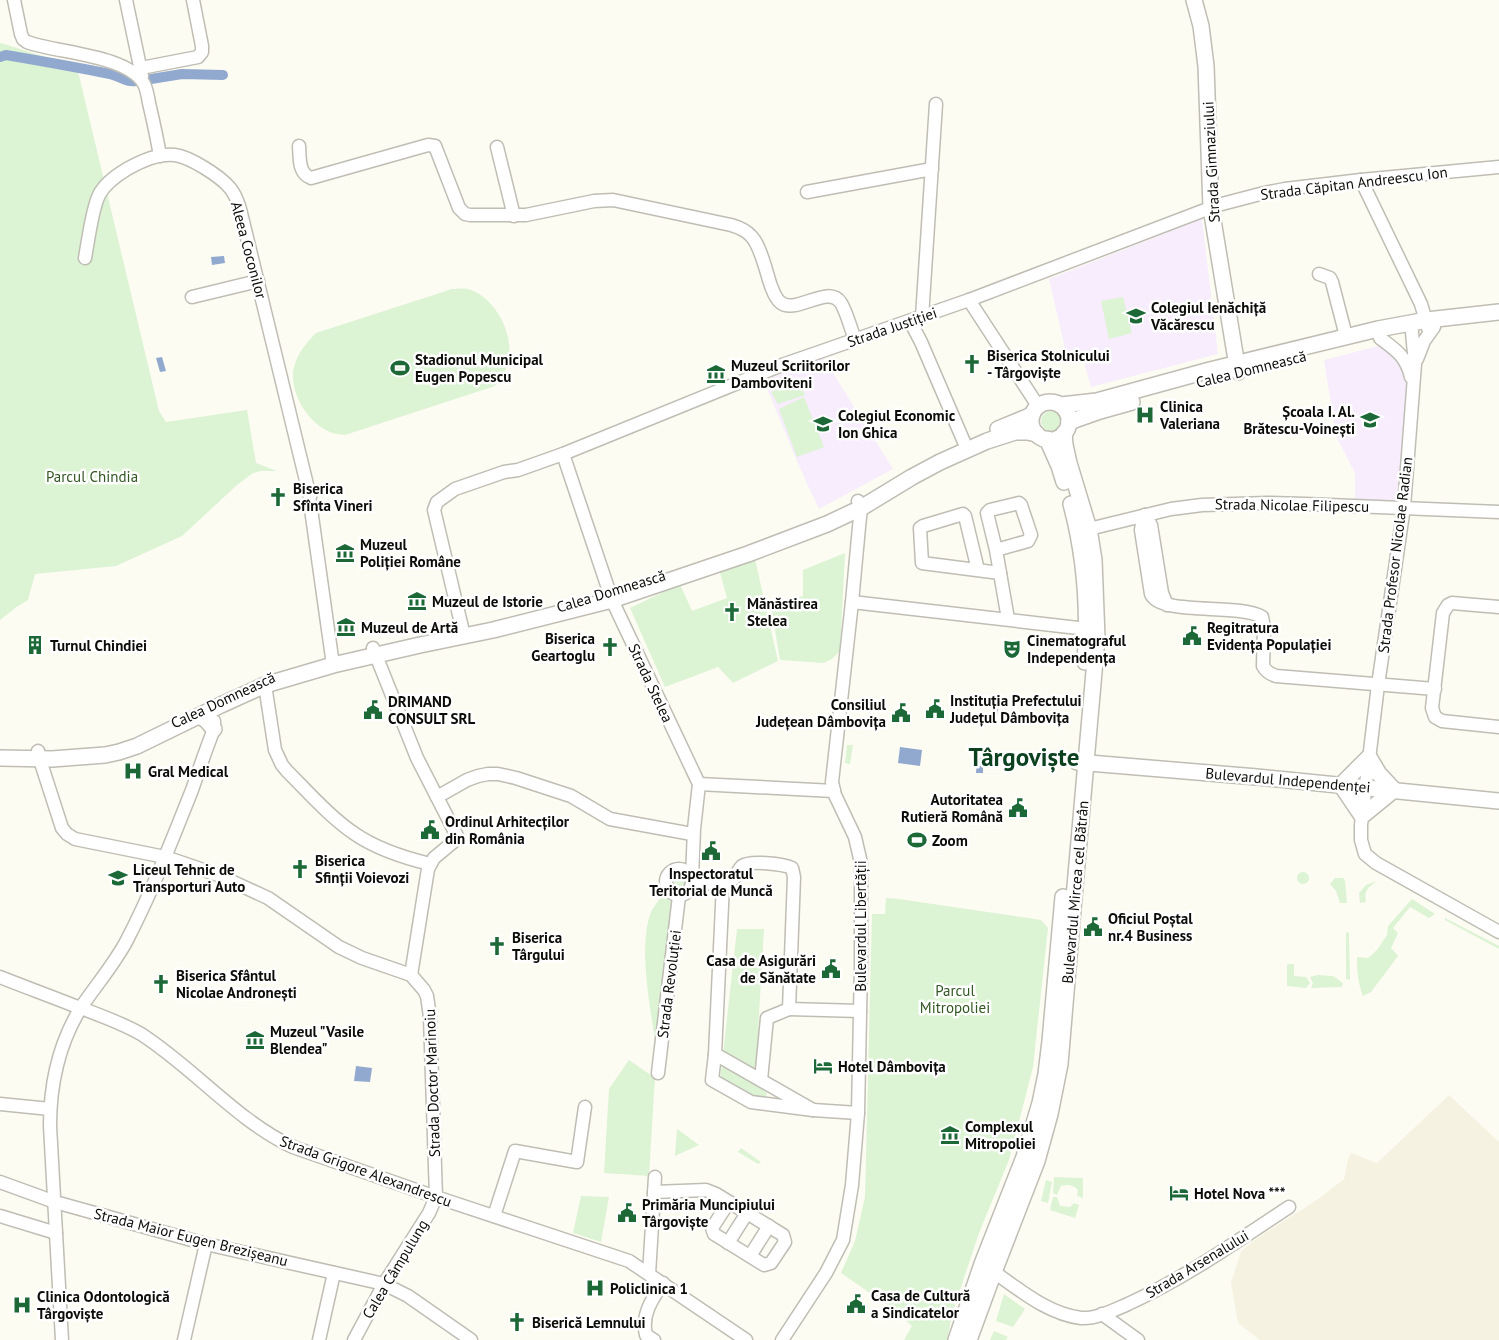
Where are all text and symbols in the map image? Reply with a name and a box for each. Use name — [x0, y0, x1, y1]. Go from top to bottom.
street label: Strada Gimnaziului — [1198, 101, 1224, 223]
street label: Strada Căpitan Andreescu Ion — [1259, 162, 1449, 204]
street label: Aleea Coconilor — [227, 199, 271, 301]
place label: Colegiul Ienăchiță Văcărescu — [1150, 298, 1266, 334]
street label: Strada Justiției — [845, 303, 939, 351]
school or university icon: Colegiul Ienăchiță Văcărescu — [1125, 305, 1147, 327]
place label: Biserica Stolnicului - Târgoviște — [987, 346, 1110, 382]
street label: Calea Domnească — [1194, 346, 1308, 392]
place label: Stadionul Municipal Eugen Popescu — [415, 350, 544, 386]
church icon: Biserica Stolnicului - Târgoviște — [961, 353, 983, 375]
place label: Muzeul Scriitorilor Damboviteni — [731, 356, 850, 392]
sports icon: Stadionul Municipal Eugen Popescu — [389, 357, 411, 379]
museum icon: Muzeul Scriitorilor Damboviteni — [705, 363, 727, 385]
place label: Clinica Valeriana — [1159, 397, 1220, 433]
place label: Școala I. Al. Brătescu-Voinești — [1243, 402, 1355, 438]
hospital icon: Clinica Valeriana — [1134, 404, 1156, 426]
place label: Colegiul Economic Ion Ghica — [838, 406, 956, 442]
school or university icon: Școala I. Al. Brătescu-Voinești — [1359, 409, 1381, 431]
school or university icon: Colegiul Economic Ion Ghica — [812, 413, 834, 435]
street label: Strada Profesor Nicolae Radian — [1374, 456, 1416, 654]
park label: Parcul Chindia — [46, 467, 138, 486]
place label: Biserica Sfînta Vineri — [293, 479, 373, 515]
church icon: Biserica Sfînta Vineri — [267, 486, 289, 508]
street label: Strada Nicolae Filipescu — [1215, 494, 1369, 516]
place label: Muzeul Poliției Române — [360, 535, 461, 571]
museum icon: Muzeul Poliției Române — [334, 542, 356, 564]
street label: Calea Domnească — [554, 565, 668, 617]
museum icon: Muzeul de Istorie — [406, 590, 428, 612]
place label: Muzeul de Istorie — [432, 592, 543, 611]
place label: Mănăstirea Stelea — [747, 594, 818, 630]
church icon: Mănăstirea Stelea — [721, 601, 743, 623]
museum icon: Muzeul de Artă — [335, 616, 357, 638]
place label: Muzeul de Artă — [361, 618, 458, 637]
place label: Regitratura Evidența Populației — [1207, 618, 1331, 654]
public building icon: Regitratura Evidența Populației — [1181, 625, 1203, 647]
place label: Biserica Geartoglu — [531, 629, 595, 665]
place label: Cinematograful Independența — [1027, 631, 1127, 667]
building icon: Turnul Chindiei — [24, 634, 46, 656]
place label: Turnul Chindiei — [50, 636, 147, 655]
church icon: Biserica Geartoglu — [599, 636, 621, 658]
theatre icon: Cinematograful Independența — [1001, 638, 1023, 660]
street label: Strada Stelea — [624, 640, 678, 726]
street label: Calea Domnească — [168, 668, 278, 732]
place label: Instituția Prefectului Județul Dâmbovița — [949, 691, 1082, 727]
place label: DRIMAND CONSULT SRL — [388, 692, 476, 728]
place label: Consiliul Județean Dâmbovița — [755, 695, 887, 731]
public building icon: Instituția Prefectului Județul Dâmbovița — [924, 698, 946, 720]
public building icon: DRIMAND CONSULT SRL — [362, 699, 384, 721]
public building icon: Consiliul Județean Dâmbovița — [890, 702, 912, 724]
district label: Târgoviște — [969, 741, 1079, 773]
hospital icon: Gral Medical — [122, 760, 144, 782]
place label: Gral Medical — [148, 762, 229, 781]
street label: Bulevardul Independenței — [1205, 763, 1371, 797]
place label: Autoritatea Rutieră Română — [901, 790, 1003, 826]
public building icon: Autoritatea Rutieră Română — [1007, 797, 1029, 819]
street label: Bulevardul Mircea cel Bătrân — [1058, 800, 1092, 984]
place label: Ordinul Arhitecților din România — [445, 812, 570, 848]
public building icon: Ordinul Arhitecților din România — [419, 819, 441, 841]
sports icon: Zoom — [906, 829, 928, 851]
place label: Zoom — [932, 831, 968, 850]
public building icon: Inspectoratul Teritorial de Muncă — [700, 840, 722, 862]
place label: Biserica Sfinții Voievozi — [315, 851, 409, 887]
church icon: Biserica Sfinții Voievozi — [289, 858, 311, 880]
place label: Liceul Tehnic de Transporturi Auto — [133, 860, 245, 896]
street label: Bulevardul Libertății — [851, 860, 870, 992]
place label: Inspectoratul Teritorial de Muncă — [649, 864, 773, 900]
school or university icon: Liceul Tehnic de Transporturi Auto — [107, 867, 129, 889]
place label: Oficiul Poștal nr.4 Business — [1108, 909, 1193, 945]
public building icon: Oficiul Poștal nr.4 Business — [1082, 916, 1104, 938]
place label: Biserica Târgului — [512, 928, 565, 964]
street label: Strada Revoluției — [653, 929, 685, 1039]
church icon: Biserica Târgului — [486, 935, 508, 957]
place label: Casa de Asigurări de Sănătate — [706, 951, 816, 987]
public building icon: Casa de Asigurări de Sănătate — [820, 958, 842, 980]
place label: Biserica Sfântul Nicolae Andronești — [176, 966, 297, 1002]
church icon: Biserica Sfântul Nicolae Andronești — [150, 973, 172, 995]
park label: Parcul Mitropoliei — [920, 981, 990, 1017]
street label: Strada Doctor Marinoiu — [420, 1008, 444, 1158]
place label: Muzeul "Vasile Blendea" — [270, 1022, 364, 1058]
museum icon: Muzeul "Vasile Blendea" — [244, 1029, 266, 1051]
hotel icon: Hotel Dâmbovița — [812, 1055, 834, 1077]
place label: Hotel Dâmbovița — [838, 1057, 946, 1076]
place label: Complexul Mitropoliei — [965, 1117, 1036, 1153]
museum icon: Complexul Mitropoliei — [939, 1124, 961, 1146]
street label: Strada Grigore Alexandrescu — [277, 1131, 455, 1211]
hotel icon: Hotel Nova *** — [1168, 1182, 1190, 1204]
place label: Hotel Nova *** — [1194, 1184, 1286, 1203]
place label: Primăria Muncipiului Târgoviște — [642, 1195, 775, 1231]
public building icon: Primăria Muncipiului Târgoviște — [616, 1202, 638, 1224]
street label: Strada Maior Eugen Brezișeanu — [92, 1204, 290, 1270]
street label: Calea Câmpulung — [358, 1216, 432, 1322]
street label: Strada Arsenalului — [1142, 1226, 1252, 1302]
hospital icon: Policlinica 1 — [584, 1277, 606, 1299]
place label: Policlinica 1 — [610, 1279, 688, 1298]
place label: Casa de Cultură a Sindicatelor — [871, 1286, 970, 1322]
place label: Clinica Odontologică Târgoviște — [37, 1287, 170, 1323]
public building icon: Casa de Cultură a Sindicatelor — [845, 1293, 867, 1315]
hospital icon: Clinica Odontologică Târgoviște — [11, 1294, 33, 1316]
church icon: Biserică Lemnului — [506, 1311, 528, 1333]
place label: Biserică Lemnului — [532, 1313, 646, 1332]

